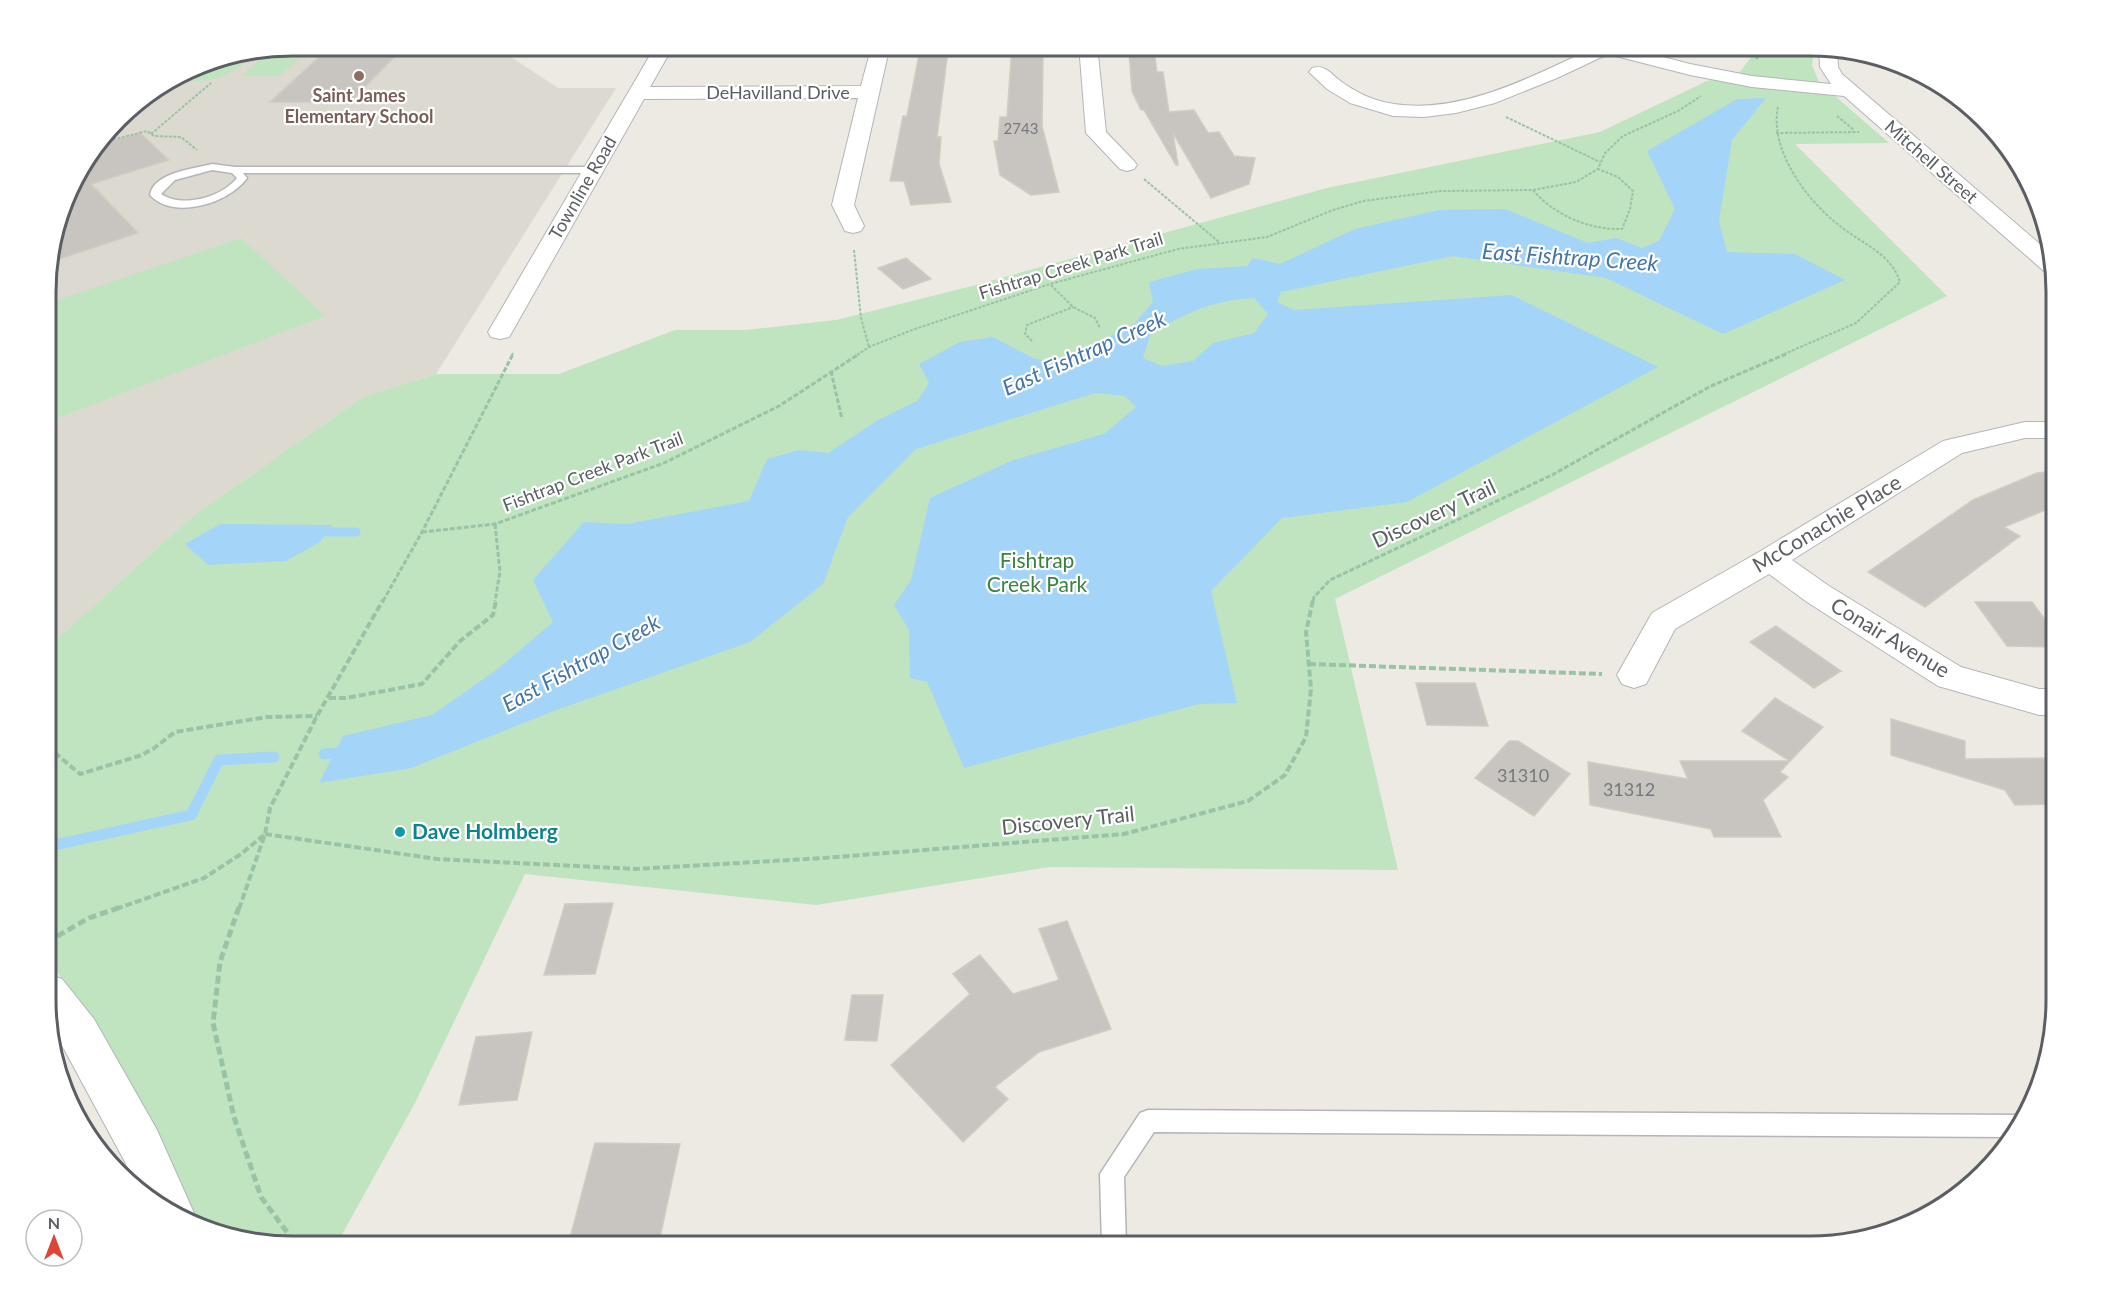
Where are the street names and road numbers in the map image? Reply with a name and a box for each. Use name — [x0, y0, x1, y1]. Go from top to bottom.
street label: DeHavilland Drive — [706, 81, 850, 103]
street label: Mitchell Street — [1881, 115, 1983, 208]
street label: Townline Road — [544, 132, 620, 243]
street label: Fishtrap Creek Park Trail — [976, 227, 1165, 304]
street label: Fishtrap Creek Park Trail — [499, 427, 686, 516]
street label: McConachie Place — [1747, 468, 1905, 577]
street label: Discovery Trail — [1368, 473, 1499, 552]
street label: Conair Avenue — [1827, 591, 1955, 682]
street label: Discovery Trail — [1000, 800, 1136, 839]

